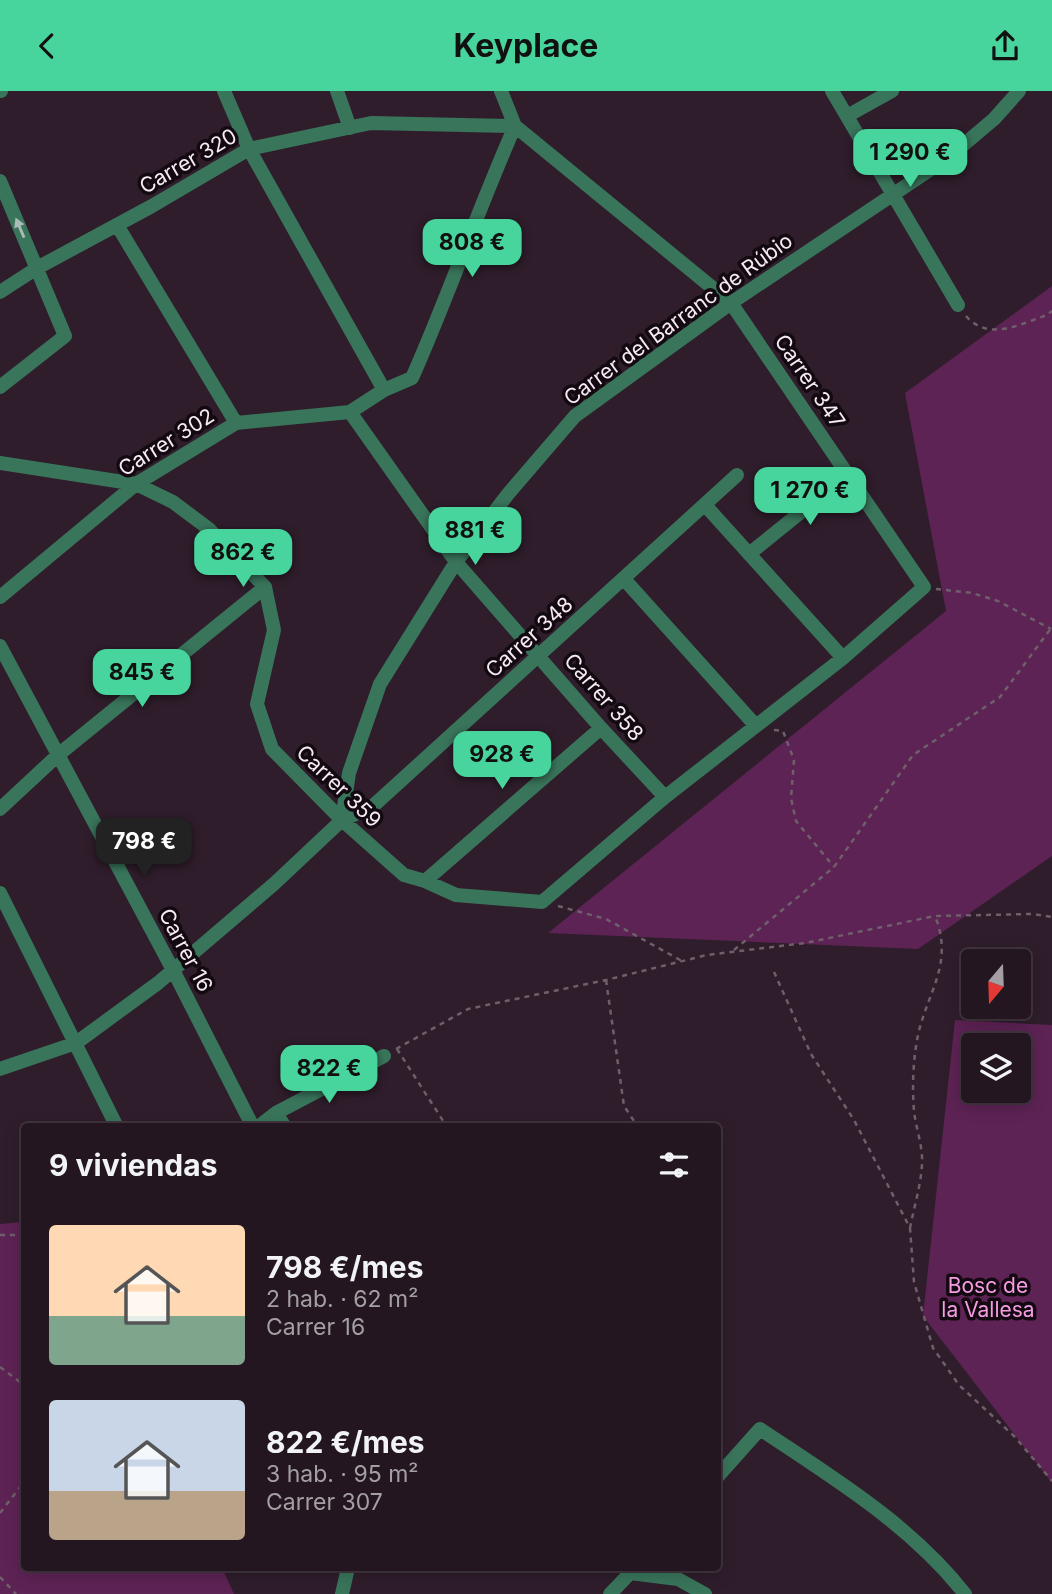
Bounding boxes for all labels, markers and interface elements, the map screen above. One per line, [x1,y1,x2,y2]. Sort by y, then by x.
text: Keyplace [454,26,598,65]
icon: back [28,27,66,65]
icon: share [986,27,1024,65]
street label: Carrer 320 [135,123,241,199]
pin: 1 290 € [845,129,975,189]
text: 1 290 € [869,138,951,166]
one-way arrow [14,217,25,238]
pin: 808 € [423,219,521,279]
text: 808 € [439,228,505,256]
street label: Carrer del Barranc de Rúbio [559,228,797,410]
street label: Carrer 347 [770,329,850,433]
street label: Carrer 302 [114,403,218,481]
pin: 1 270 € [745,467,875,527]
text: 1 270 € [770,476,850,504]
pin: 881 € [426,507,524,567]
text: 881 € [444,516,506,544]
pin: 862 € [194,529,292,589]
text: 862 € [210,538,276,566]
street label: Carrer 348 [480,591,578,683]
street label: Carrer 358 [559,648,649,746]
pin: 845 € [93,649,191,709]
text: 845 € [109,658,175,686]
pin: 928 € [453,731,551,791]
street label: Carrer 359 [292,740,386,832]
text: 928 € [469,740,535,768]
pin: 798 € [95,819,193,878]
text: 798 € [112,827,176,855]
street label: Carrer 16 [154,904,218,996]
north arrow [961,949,1031,1019]
map controls [961,949,1031,1103]
button: layers [961,1033,1031,1103]
pin: 822 € [280,1045,378,1105]
text: 822 € [296,1054,362,1082]
icon: filters [655,1146,693,1184]
text: 9 viviendas [49,1147,218,1183]
text: 798 €/mes [266,1249,424,1285]
icon: home [105,1253,189,1337]
park label: Bosc de la Vallesa [941,1273,1035,1322]
text: 2 hab. · 62 m² [266,1285,418,1313]
text: Carrer 16 [266,1313,365,1341]
text: 822 €/mes [266,1424,425,1460]
icon: home [105,1428,189,1512]
text: 3 hab. · 95 m² [266,1460,419,1488]
text: Carrer 307 [266,1488,383,1516]

